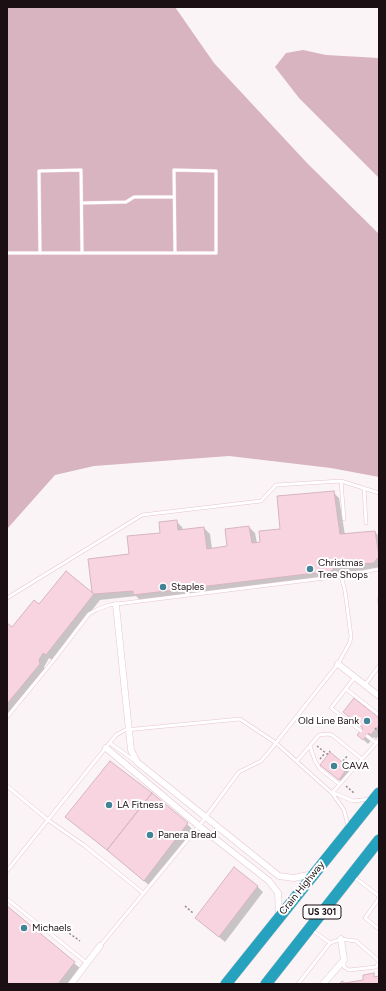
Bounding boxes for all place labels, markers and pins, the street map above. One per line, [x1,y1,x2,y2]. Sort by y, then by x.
place label: Christmas Tree Shops [318,557,368,580]
marker: Christmas Tree Shops [305,564,315,574]
place label: Staples [171,581,204,593]
marker: Staples [158,582,168,592]
place label: Old Line Bank [298,715,359,727]
marker: Old Line Bank [362,716,372,726]
place label: CAVA [342,760,369,772]
marker: CAVA [329,761,339,771]
place label: LA Fitness [117,799,163,811]
marker: LA Fitness [104,800,114,810]
place label: Panera Bread [158,829,217,841]
marker: Panera Bread [145,830,155,840]
place label: Michaels [32,922,71,934]
marker: Michaels [19,923,29,933]

